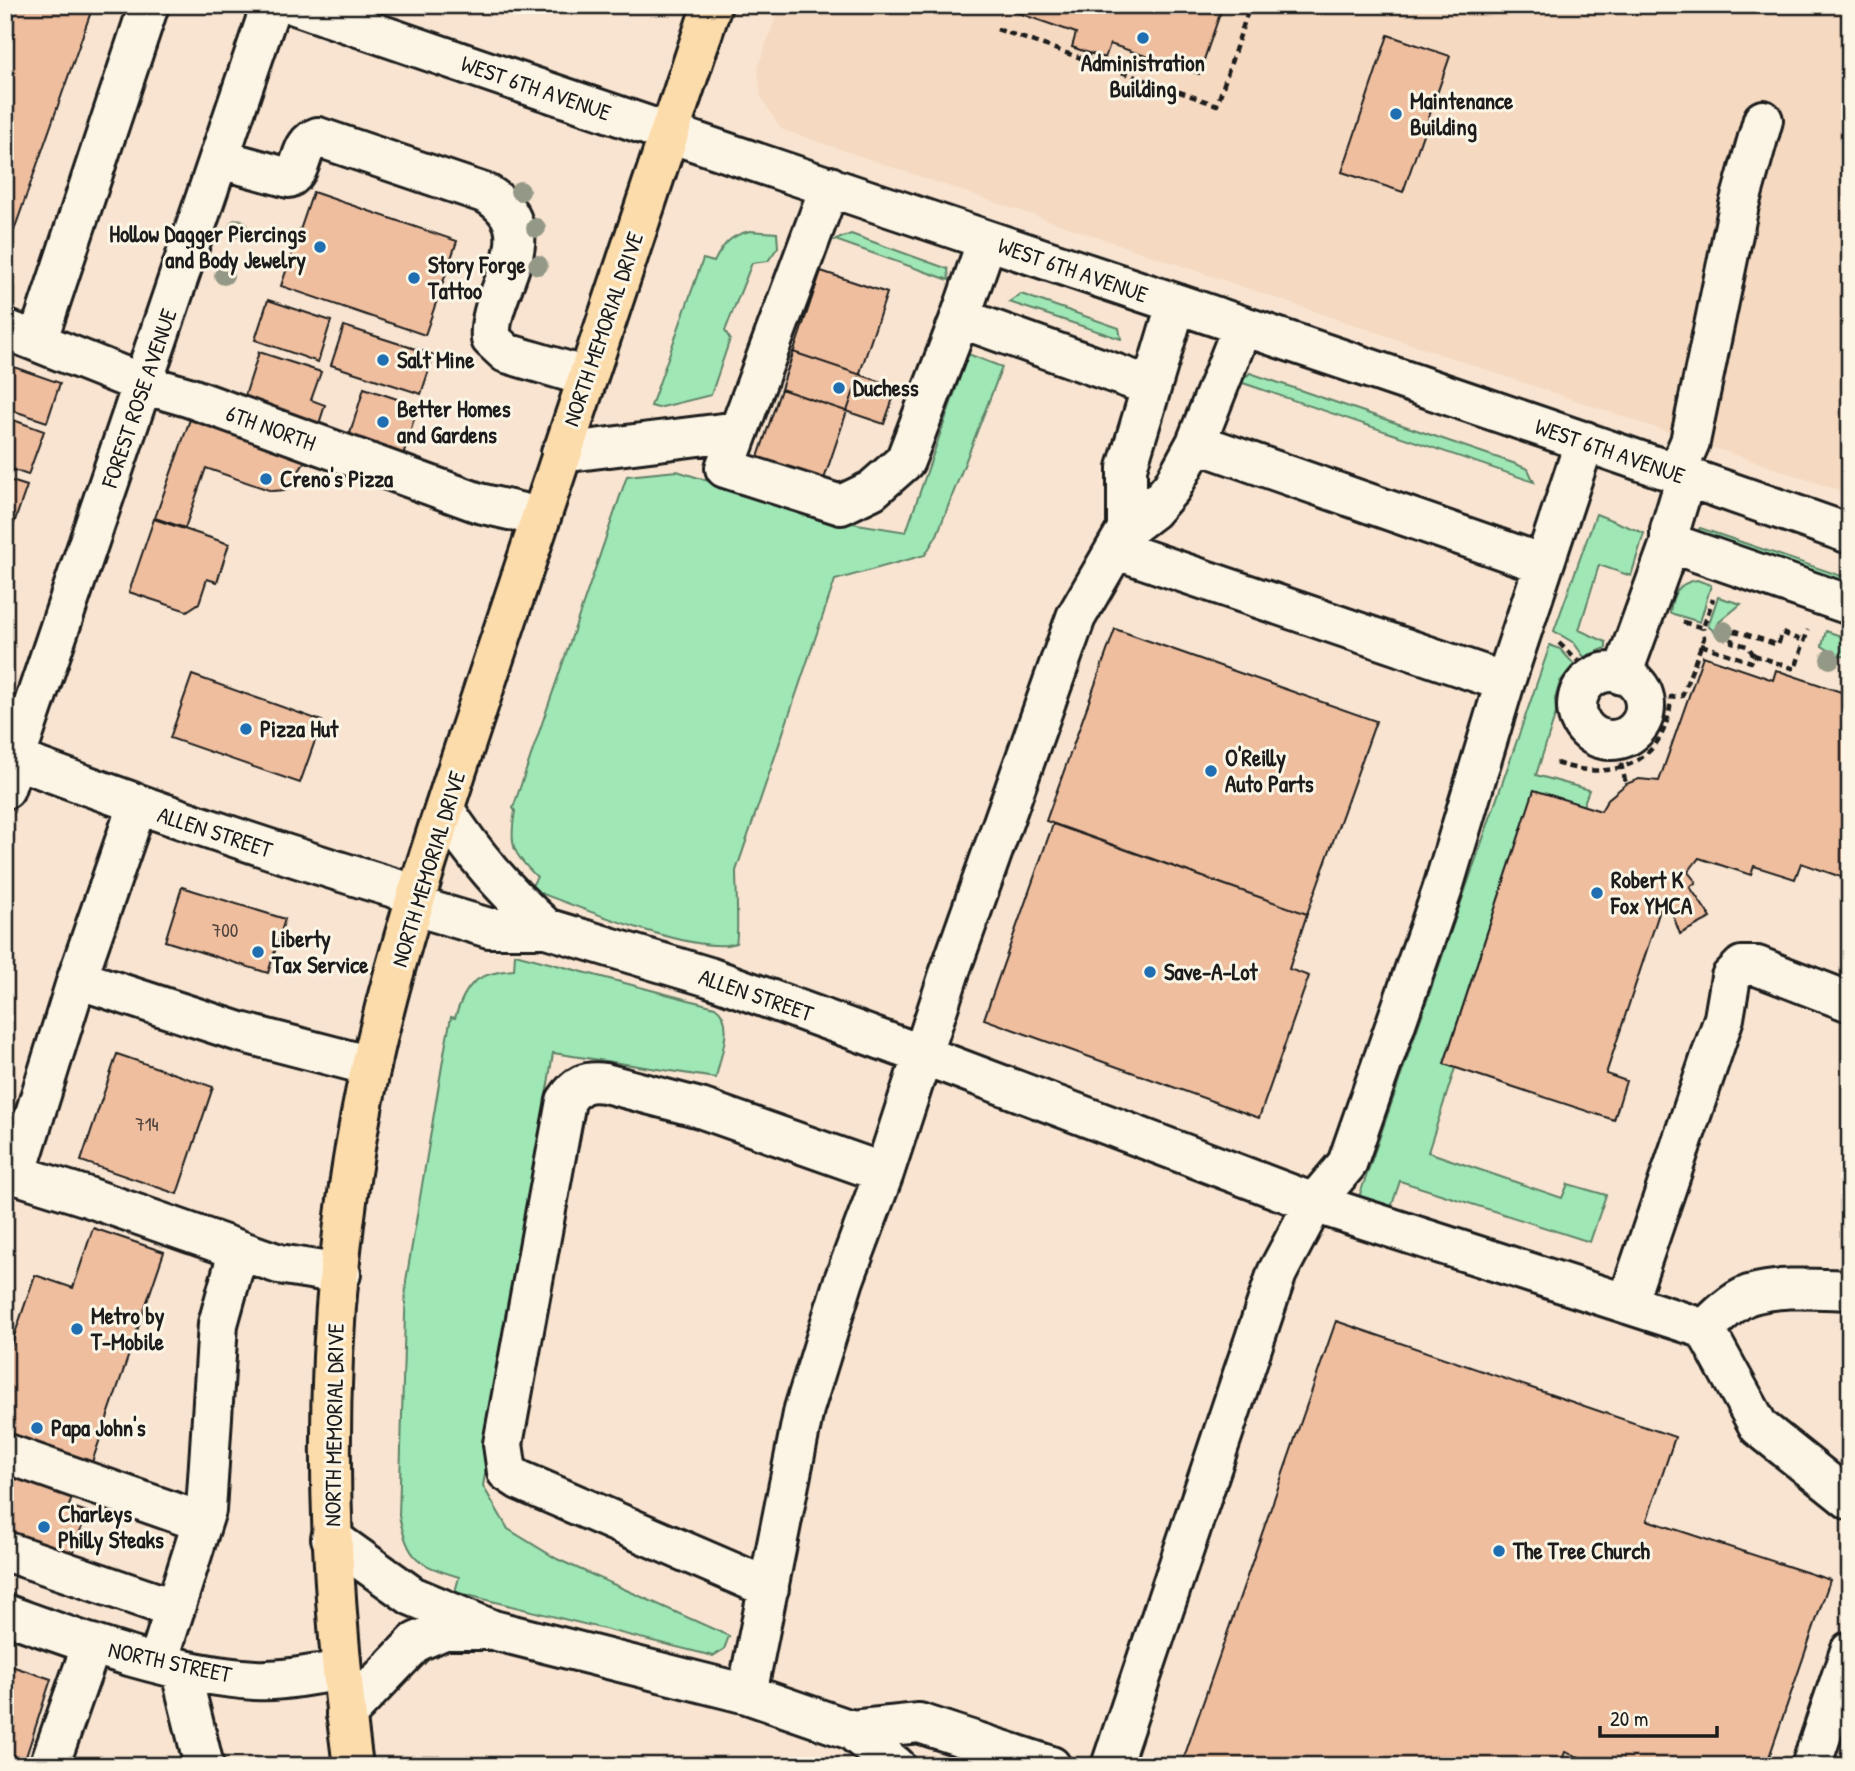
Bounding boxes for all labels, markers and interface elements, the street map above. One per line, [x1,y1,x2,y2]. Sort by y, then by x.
marker: Administration Building [1135,30,1151,46]
street label: WEST 6TH AVENUE [457,47,615,128]
place label: Administration Building [1081,47,1205,105]
place label: Maintenance Building [1410,85,1514,143]
marker: Maintenance Building [1388,106,1404,122]
place label: Hollow Dagger Piercings and Body Jewelry [109,218,306,276]
street label: NORTH MEMORIAL DRIVE [555,228,650,430]
street label: WEST 6TH AVENUE [994,229,1152,310]
marker: Hollow Dagger Piercings and Body Jewelry [312,239,328,255]
place label: Story Forge Tattoo [427,249,527,306]
marker: Story Forge Tattoo [406,270,422,286]
street label: FOREST ROSE AVENUE [93,304,184,492]
place label: Salt Mine [397,344,475,375]
marker: Salt Mine [375,352,391,368]
place label: Duchess [853,372,919,403]
marker: Duchess [831,380,847,396]
place label: Better Homes and Gardens [397,393,511,450]
street label: 6TH NORTH [222,397,320,458]
street label: WEST 6TH AVENUE [1531,410,1689,491]
marker: Better Homes and Gardens [375,414,391,430]
place label: Creno's Pizza [280,463,393,494]
marker: Creno's Pizza [258,471,274,487]
place label: Pizza Hut [260,713,339,744]
marker: Pizza Hut [238,721,254,737]
place label: O'Reilly Auto Parts [1225,742,1314,799]
marker: O'Reilly Auto Parts [1203,763,1219,779]
street label: NORTH MEMORIAL DRIVE [383,767,472,971]
street label: ALLEN STREET [154,798,277,865]
place label: Robert K Fox YMCA [1610,864,1693,921]
marker: Robert K Fox YMCA [1589,885,1605,901]
house number: 700 [212,917,238,943]
place label: Liberty Tax Service [271,923,369,980]
marker: Liberty Tax Service [250,944,266,960]
place label: Save-A-Lot [1164,956,1259,987]
street label: ALLEN STREET [695,961,818,1029]
marker: Save-A-Lot [1142,964,1158,980]
house number: 714 [135,1111,159,1137]
place label: Metro by T-Mobile [90,1300,165,1357]
marker: Metro by T-Mobile [69,1321,85,1337]
street label: NORTH MEMORIAL DRIVE [316,1323,351,1527]
place label: Papa John's [51,1412,146,1444]
marker: Papa John's [29,1420,45,1436]
place label: Charleys Philly Steaks [58,1498,164,1556]
marker: Charleys Philly Steaks [36,1519,52,1535]
place label: The Tree Church [1512,1535,1650,1566]
marker: The Tree Church [1491,1543,1507,1559]
street label: NORTH STREET [106,1633,235,1690]
scale bar [1600,1694,1717,1738]
text: 20 m [1610,1704,1648,1733]

